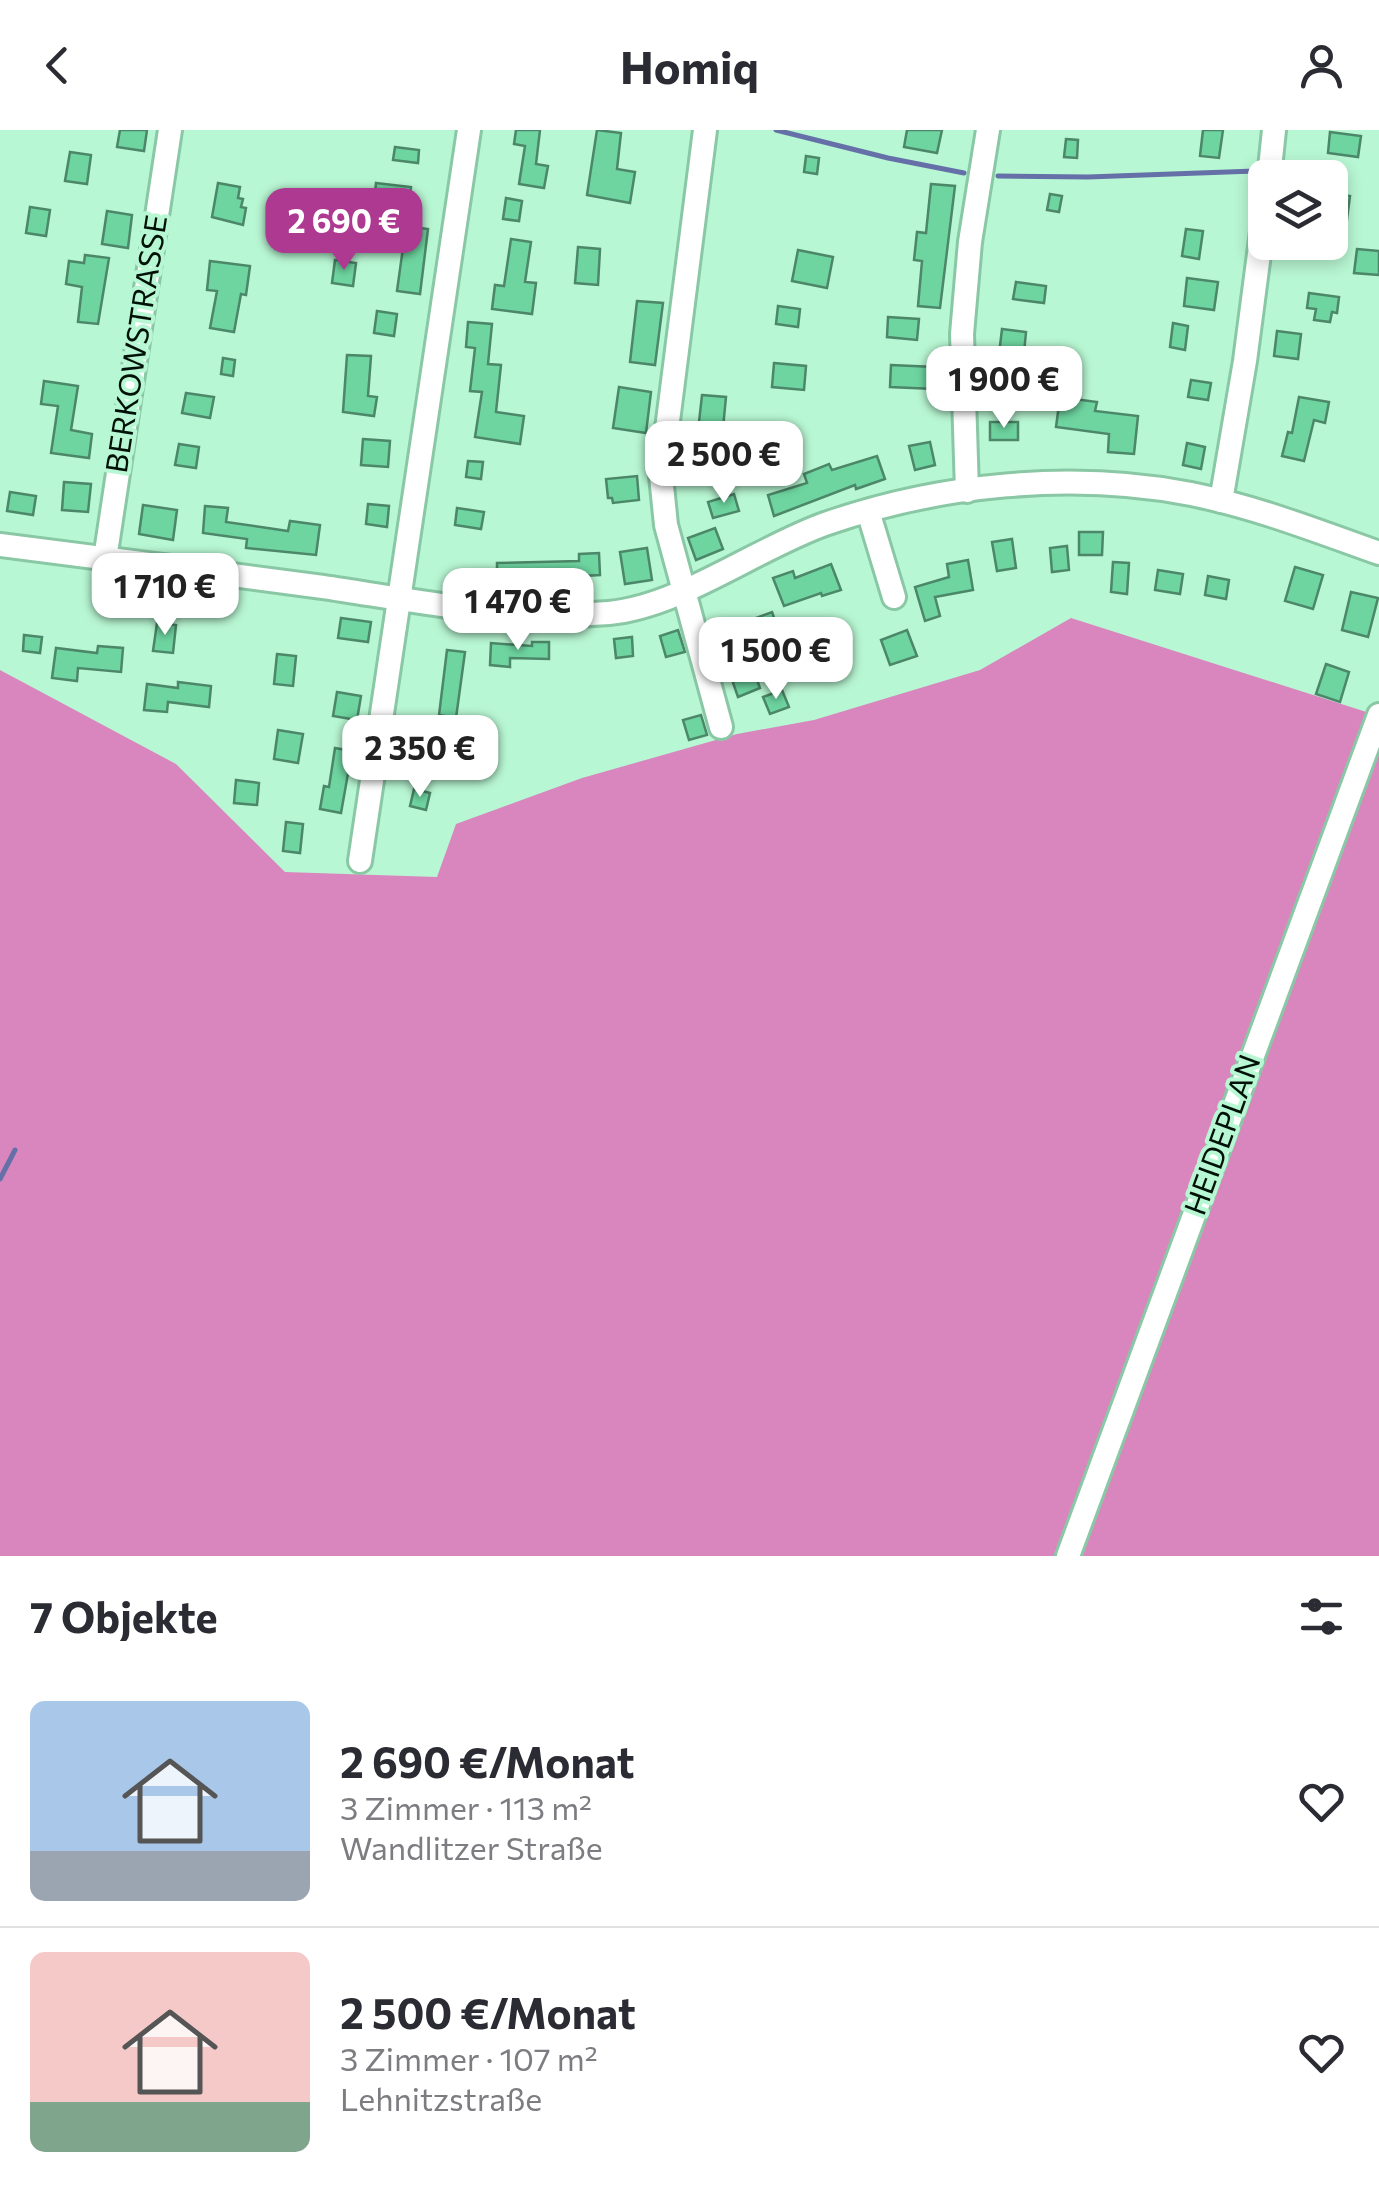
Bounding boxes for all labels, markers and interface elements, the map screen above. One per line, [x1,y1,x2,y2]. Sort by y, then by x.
icon: back [30,38,85,93]
text: Homiq [620,38,759,93]
icon: person [1294,38,1349,93]
map controls [1248,160,1348,260]
button: layers [1248,160,1348,260]
pin: 2 690 € [252,188,436,273]
text: 2 690 € [287,200,401,240]
street label: BERKOWSTRASSE [96,212,173,475]
pin: 1 900 € [912,346,1096,431]
text: 1 900 € [948,358,1060,398]
pin: 2 500 € [632,421,816,506]
text: 2 500 € [667,433,781,473]
pin: 1 710 € [73,553,257,638]
text: 1 710 € [114,565,216,605]
pin: 1 470 € [426,568,610,653]
text: 1 470 € [465,580,571,620]
pin: 1 500 € [684,617,868,702]
text: 1 500 € [721,629,831,669]
pin: 2 350 € [328,715,512,800]
text: 2 350 € [364,727,476,767]
street label: HEIDEPLAN [1175,1049,1267,1219]
icon: filters [1294,1589,1349,1644]
text: 7 Objekte [30,1590,218,1642]
text: 2 690 €/Monat [340,1735,635,1787]
icon: home [110,1741,230,1861]
icon: heart [1294,1774,1349,1829]
text: 3 Zimmer · 113 m² [340,1787,592,1827]
text: Wandlitzer Straße [340,1827,603,1867]
text: 2 500 €/Monat [340,1986,636,2038]
icon: home [110,1992,230,2112]
icon: heart [1294,2025,1349,2080]
text: 3 Zimmer · 107 m² [340,2038,598,2078]
text: Lehnitzstraße [340,2078,542,2118]

